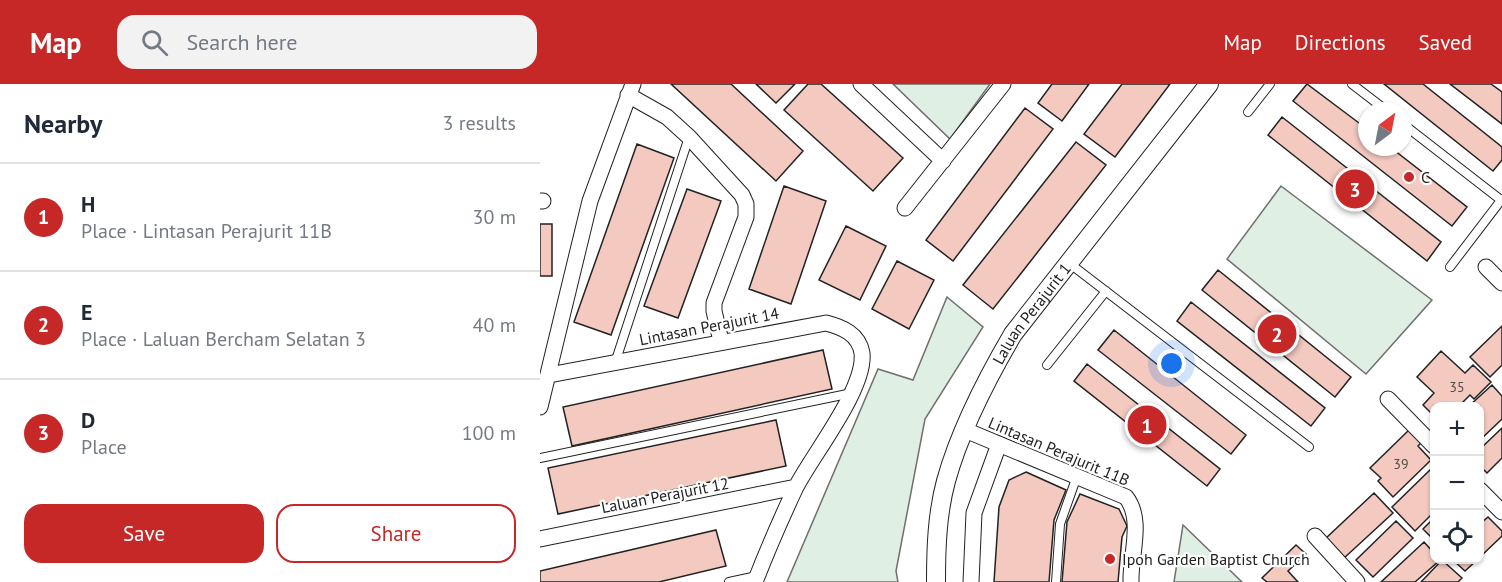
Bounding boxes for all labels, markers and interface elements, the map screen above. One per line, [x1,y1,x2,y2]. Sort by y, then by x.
search box [117,15,537,69]
text: Map [30,24,81,61]
icon: search [138,26,171,59]
text: Search here [186,28,297,56]
text: Map [1223,29,1262,56]
text: Directions [1295,29,1386,56]
text: Saved [1419,29,1472,56]
north arrow [1358,102,1412,156]
text: Nearby [24,107,102,140]
text: 3 results [443,110,516,136]
pin: 3 [1336,166,1374,212]
place label: C [1421,167,1430,187]
marker: C [1402,170,1416,184]
text: H [81,190,95,218]
text: 1 [38,204,49,230]
text: 30 m [473,204,516,230]
text: Place · Lintasan Perajurit 11B [81,218,332,244]
street label: Laluan Perajurit 1 [988,259,1075,368]
text: E [81,298,92,326]
street label: Lintasan Perajurit 14 [637,303,781,349]
text: 2 [38,312,49,338]
text: 40 m [473,312,516,338]
pin: 2 [1258,312,1296,356]
text: Place · Laluan Bercham Selatan 3 [81,326,366,352]
your location [1157,349,1186,378]
house number: 35 [1449,378,1465,396]
pin: 1 [1128,402,1166,448]
map controls [1430,402,1484,564]
button: + [1430,402,1484,456]
text: D [81,406,95,434]
street label: Lintasan Perajurit 11B [985,412,1133,490]
text: 3 [38,420,49,446]
text: 100 m [462,420,516,446]
text: Place [81,434,127,460]
house number: 39 [1393,455,1409,473]
button: − [1430,456,1484,510]
street label: Laluan Perajurit 12 [599,473,731,517]
button: Save [24,504,264,563]
button: Share [276,504,516,563]
button: locate [1430,510,1484,564]
place label: Ipoh Garden Baptist Church [1122,549,1310,569]
marker: Ipoh Garden Baptist Church [1103,552,1117,566]

